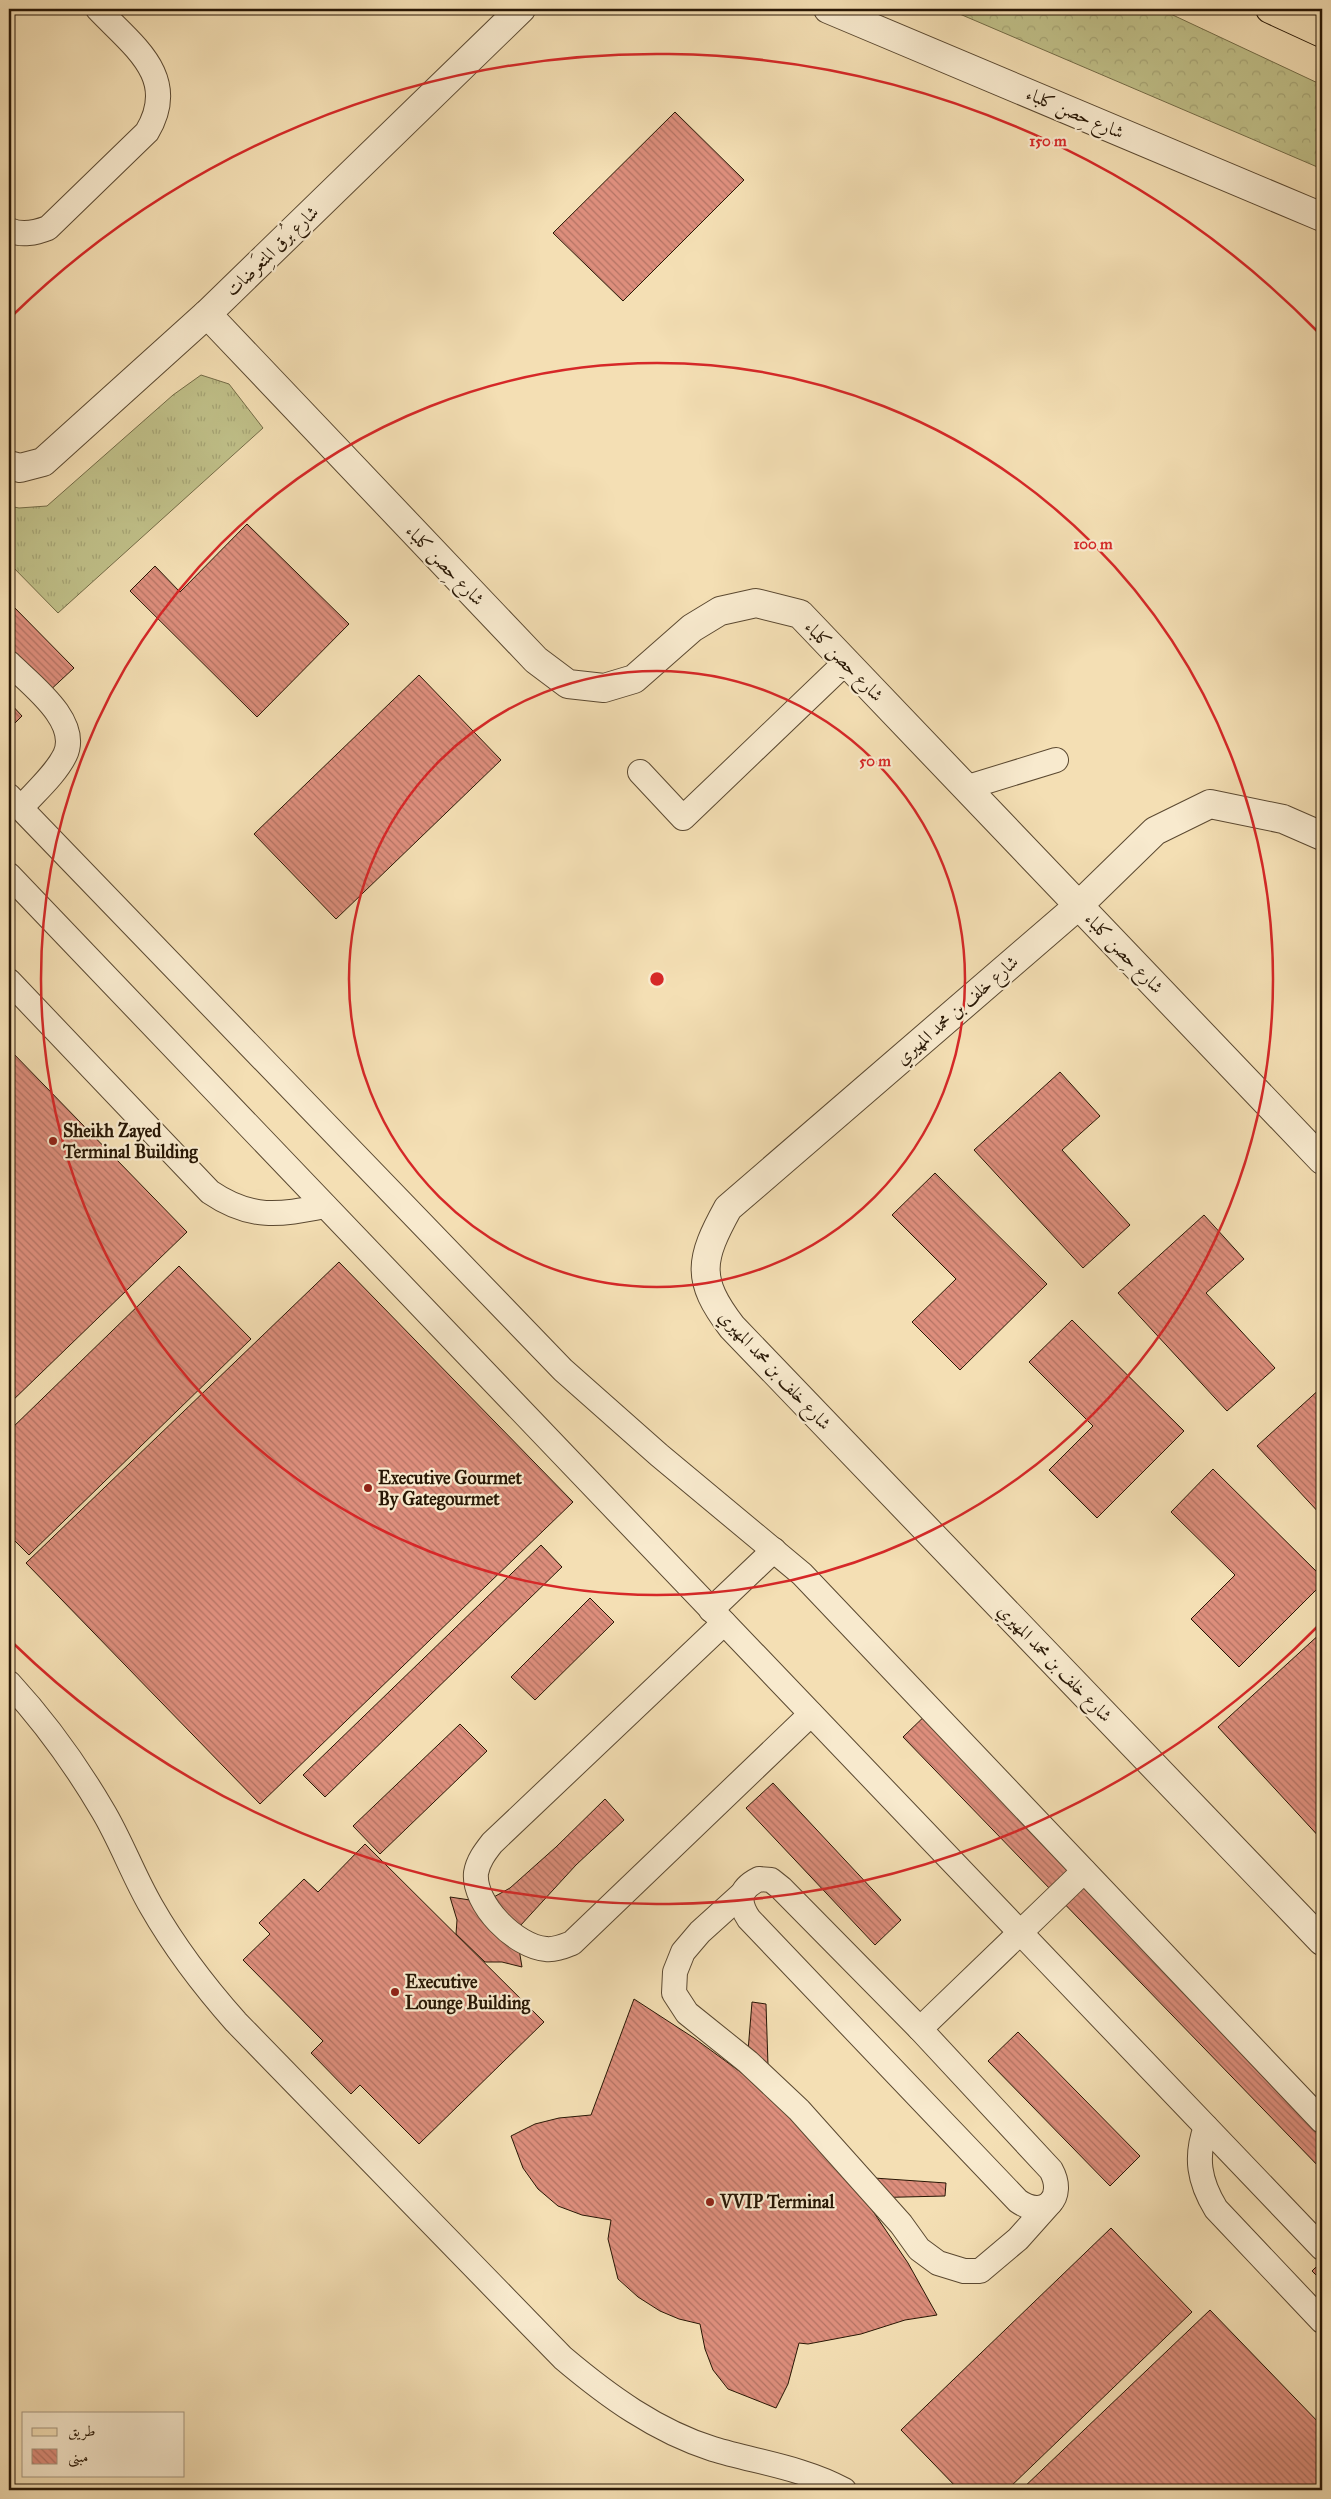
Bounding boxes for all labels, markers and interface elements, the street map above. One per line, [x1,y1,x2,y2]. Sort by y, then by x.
street label: شارع حِصن كلباء [1021,83,1127,147]
text: 150 m [1029,132,1067,150]
street label: شارع بُرق المِتعَرضات [218,198,326,304]
street label: شارع حِصن كلباء [398,520,489,613]
text: 100 m [1073,535,1113,553]
street label: شارع حِصن كلباء [797,616,888,709]
text: 50 m [859,752,891,770]
street label: شارع حِصن كلباء [1077,908,1168,1001]
street label: شارع خلف بن محمد المهيري [891,951,1025,1072]
centre of rings [648,970,666,988]
place label: Sheikh Zayed Terminal Building [62,1120,198,1164]
marker: Sheikh Zayed Terminal Building [47,1135,59,1147]
street label: شارع خلف بن محمد المهيري [711,1306,836,1437]
place label: Executive Gourmet By Gategourmet [378,1467,523,1511]
marker: Executive Gourmet By Gategourmet [362,1482,374,1494]
street label: شارع خلف بن محمد المهيري [990,1599,1117,1729]
place label: Executive Lounge Building [405,1971,531,2015]
marker: Executive Lounge Building [389,1986,401,1998]
place label: VVIP Terminal [719,2191,835,2213]
marker: VVIP Terminal [704,2196,716,2208]
legend [22,2412,185,2476]
text: طريق [68,2422,95,2441]
text: مبنى [68,2448,88,2468]

